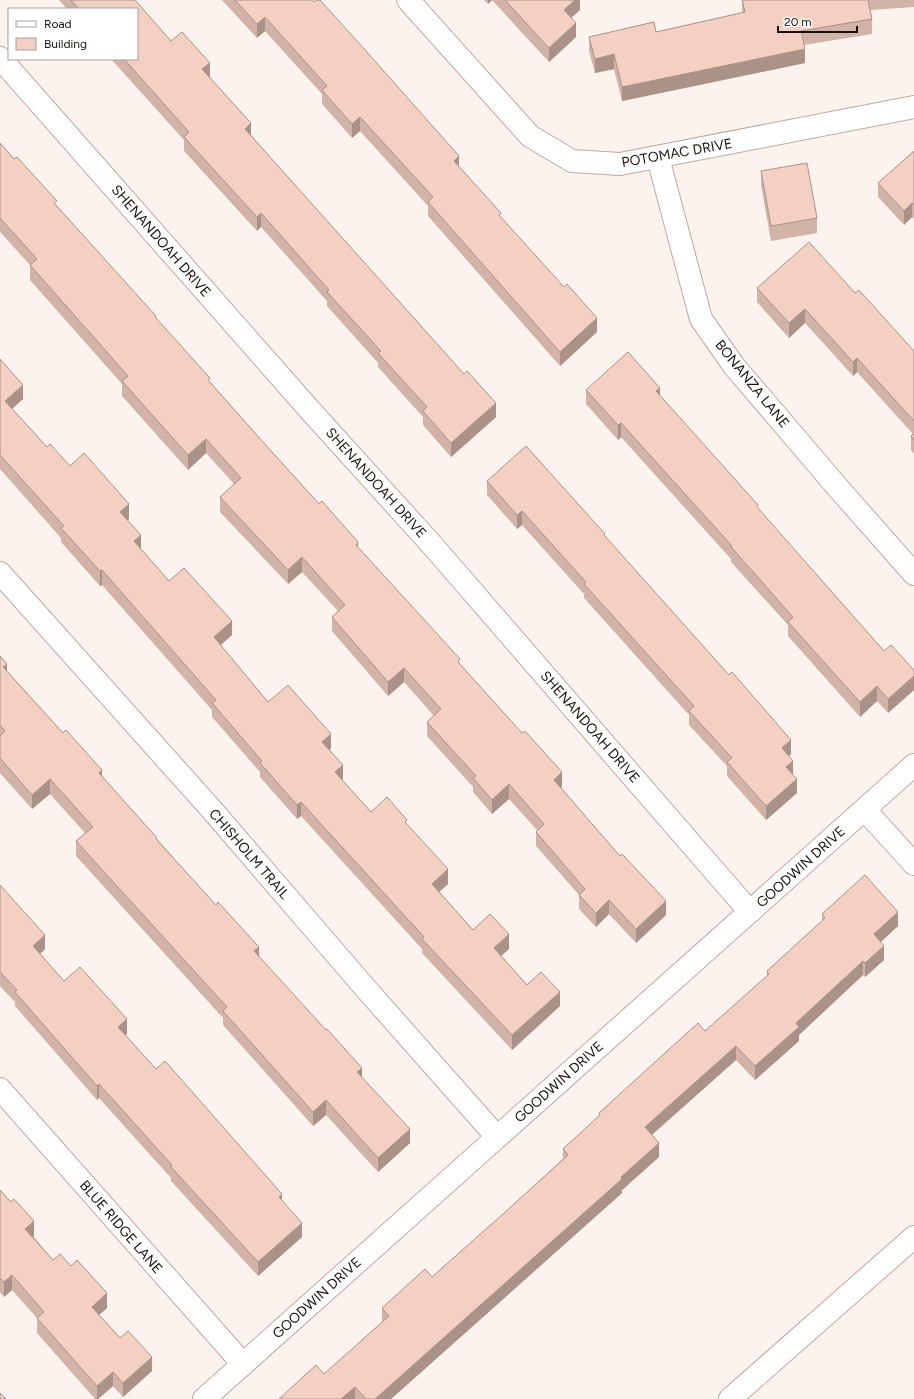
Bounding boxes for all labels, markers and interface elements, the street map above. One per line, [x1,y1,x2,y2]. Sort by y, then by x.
legend [8,8,138,60]
scale bar [778,8,857,34]
text: 20 m [784,15,812,29]
text: Road [44,17,72,31]
text: Building [44,37,87,51]
street label: POTOMAC DRIVE [620,135,734,171]
street label: SHENANDOAH DRIVE [108,182,214,300]
street label: BONANZA LANE [711,337,793,431]
street label: SHENANDOAH DRIVE [322,424,430,542]
street label: SHENANDOAH DRIVE [537,668,643,786]
street label: CHISHOLM TRAIL [205,805,293,903]
street label: GOODWIN DRIVE [753,823,849,911]
street label: GOODWIN DRIVE [511,1038,607,1126]
street label: BLUE RIDGE LANE [76,1177,166,1277]
street label: GOODWIN DRIVE [269,1254,365,1342]

